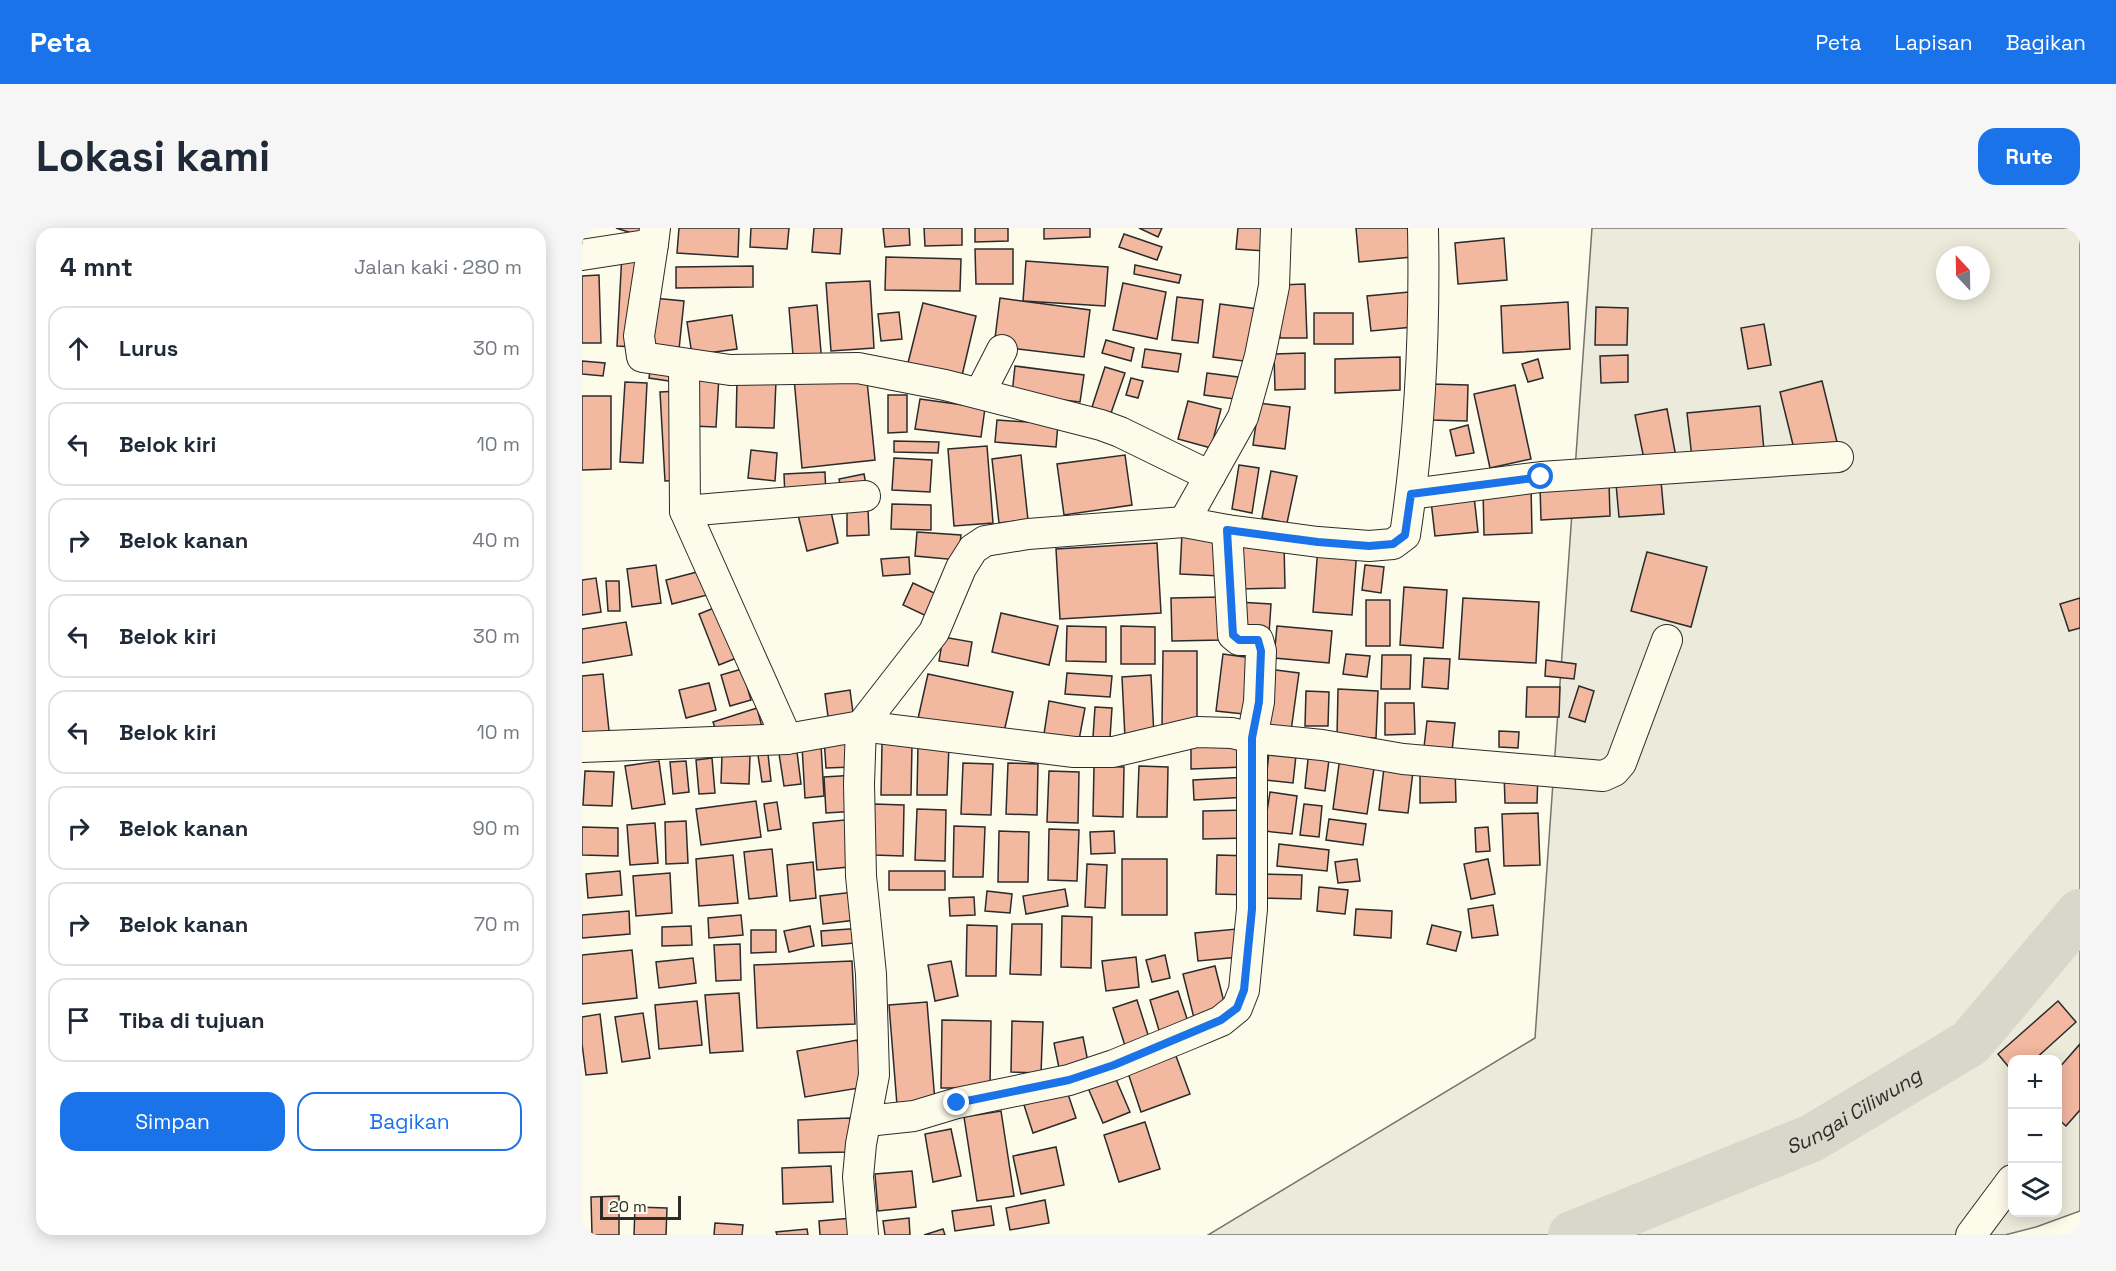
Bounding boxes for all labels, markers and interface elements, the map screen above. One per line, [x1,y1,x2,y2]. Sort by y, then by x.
text: Peta [30,24,91,60]
text: Peta [1816,29,1862,56]
text: Lapisan [1895,29,1973,56]
text: Bagikan [2006,29,2086,56]
button: Rute [1978,128,2080,185]
text: Lokasi kami [36,130,270,183]
north arrow [1936,246,1990,300]
text: 4 mnt [60,250,133,284]
text: Jalan kaki · 280 m [354,254,522,280]
icon: ahead [62,332,95,365]
text: Lurus [119,334,178,362]
text: 30 m [473,335,520,361]
icon: left [62,428,95,461]
text: Belok kiri [119,430,216,458]
text: 10 m [476,431,520,457]
route start [1527,463,1553,489]
icon: right [62,524,95,557]
text: Belok kanan [119,526,248,554]
text: 40 m [472,527,520,553]
icon: left [62,620,95,653]
text: Belok kiri [119,622,216,650]
text: 30 m [473,623,520,649]
icon: left [62,716,95,749]
text: Belok kiri [119,718,216,746]
text: 10 m [476,719,520,745]
icon: right [62,812,95,845]
text: Belok kanan [119,814,248,842]
text: 90 m [473,815,520,841]
icon: right [62,908,95,941]
text: Belok kanan [119,910,248,938]
text: 70 m [474,911,520,937]
icon: arrive [62,1004,95,1037]
text: Tiba di tujuan [119,1006,265,1034]
map controls [2008,1055,2062,1217]
button: + [2008,1055,2062,1109]
water label: Sungai Ciliwung [1782,1062,1927,1160]
route end [943,1089,969,1115]
button: Simpan [60,1092,285,1151]
button: Bagikan [297,1092,522,1151]
button: − [2008,1109,2062,1163]
button: layers [2008,1163,2062,1217]
scale bar [600,1193,681,1220]
text: 20 m [609,1196,647,1217]

